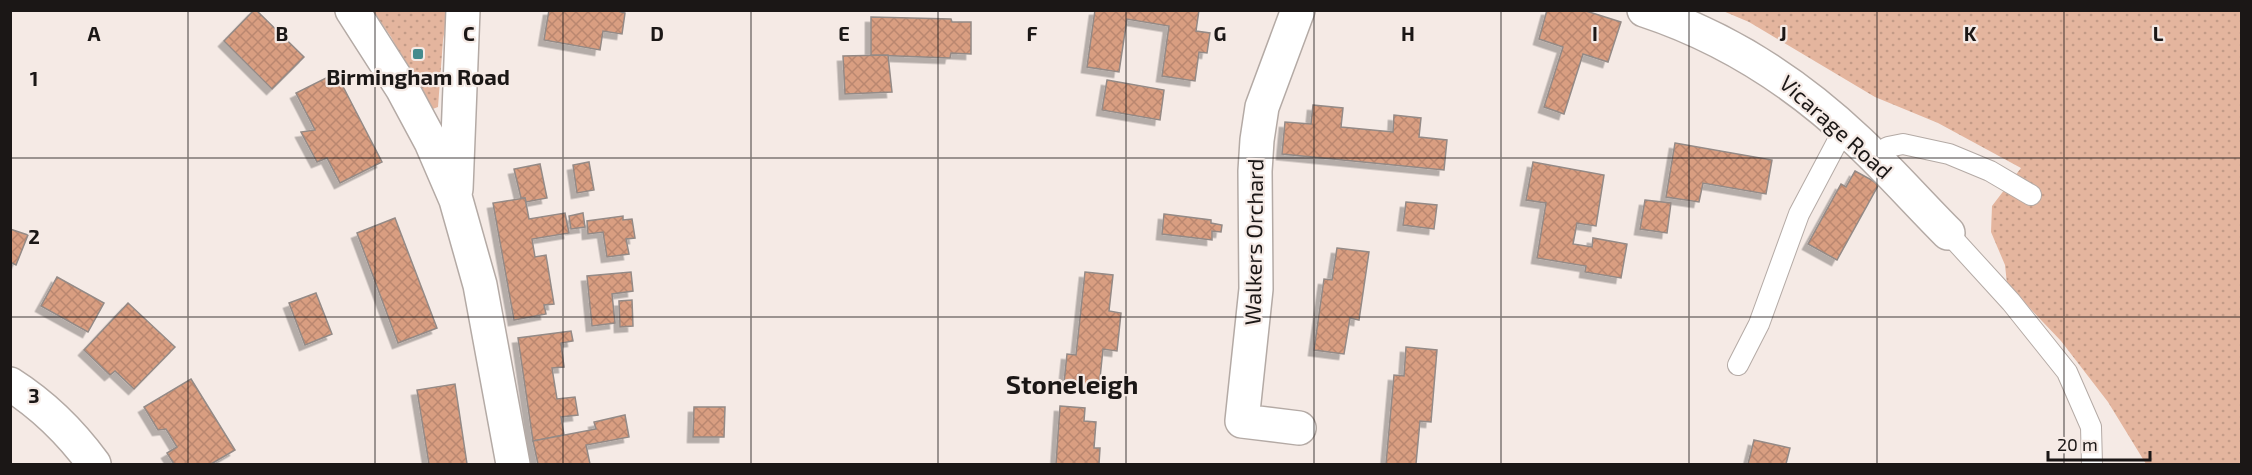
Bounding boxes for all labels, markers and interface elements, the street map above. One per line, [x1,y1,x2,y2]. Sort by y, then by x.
text: A [87,21,101,45]
text: B [276,21,288,45]
text: C [463,21,475,45]
text: D [650,21,664,45]
text: E [838,21,850,45]
text: F [1026,21,1038,45]
text: G [1214,21,1226,45]
text: H [1401,21,1415,45]
text: I [1592,21,1598,45]
text: J [1779,21,1787,45]
text: K [1964,21,1977,45]
text: L [2153,21,2164,45]
marker: Birmingham Road [411,47,425,61]
place label: Birmingham Road [326,63,510,89]
text: 1 [30,66,38,90]
street label: Vicarage Road [1775,69,1898,183]
street label: Walkers Orchard [1239,158,1267,326]
text: 2 [28,224,40,248]
district label: Stoneleigh [1006,368,1138,399]
text: 3 [28,383,40,407]
scale bar [2048,424,2150,462]
text: 20 m [2057,433,2098,455]

